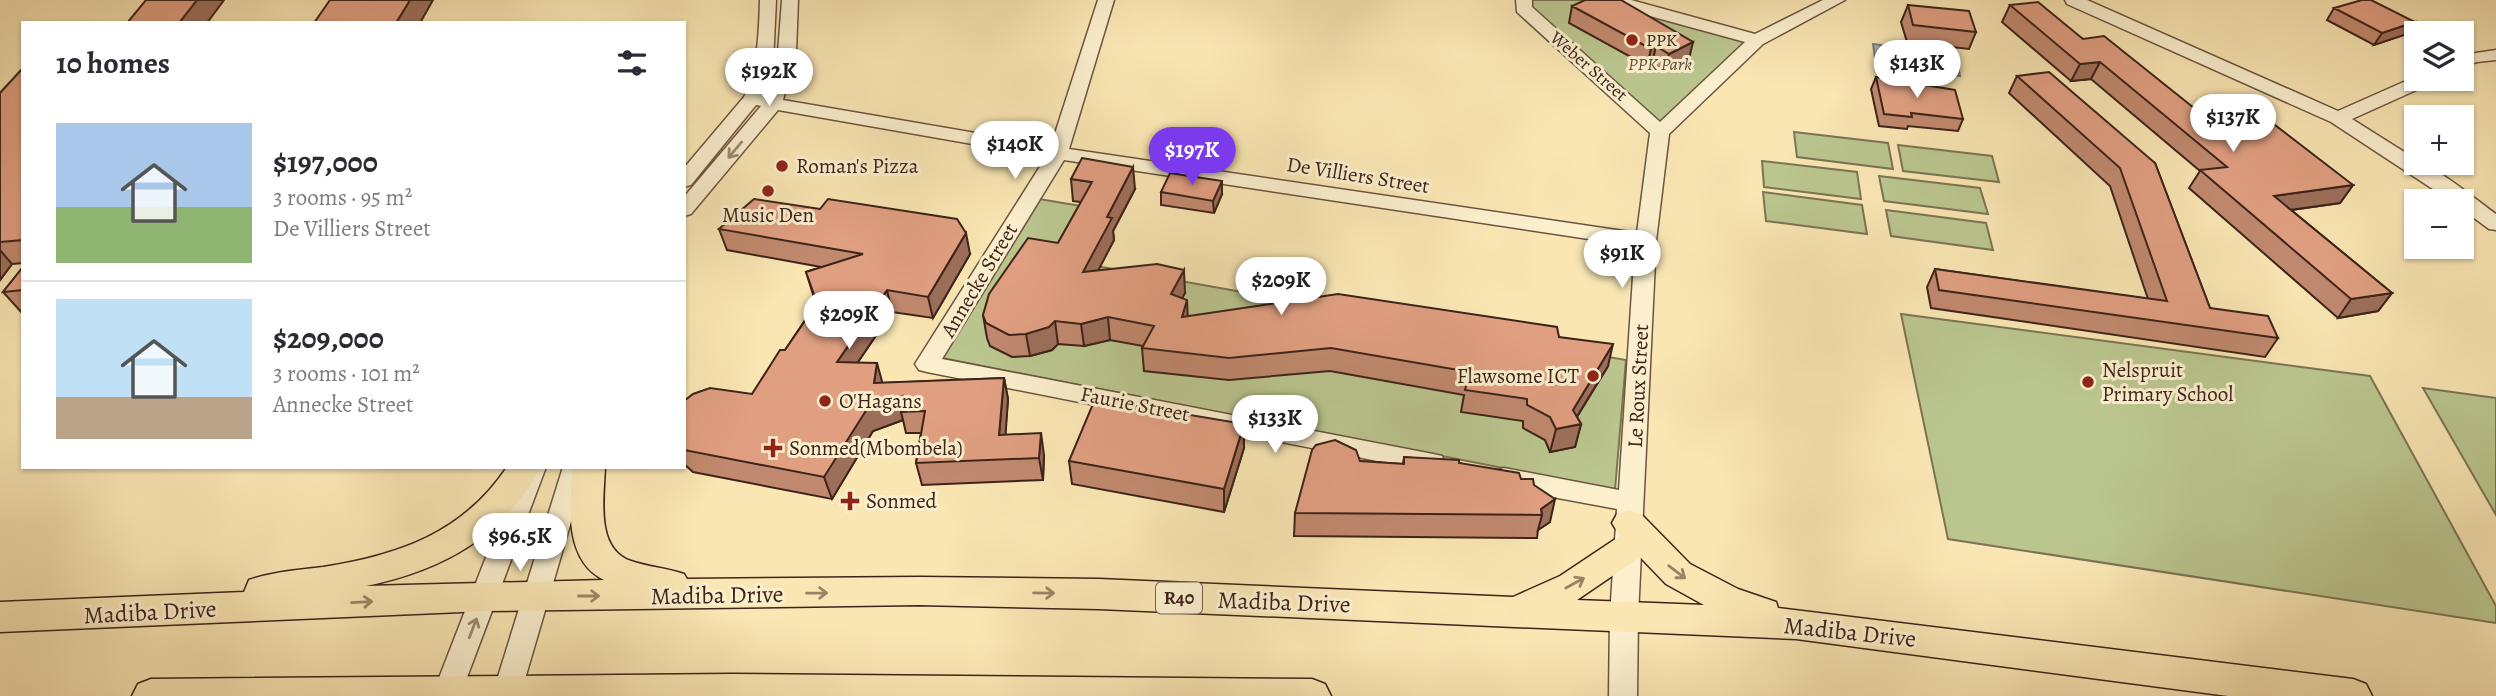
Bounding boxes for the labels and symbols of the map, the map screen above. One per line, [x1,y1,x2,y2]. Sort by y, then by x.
street label: Weber Street [1544,25,1633,106]
place label: PPK [1646,28,1678,52]
marker: PPK [1624,32,1640,48]
pin: $143K [1868,41,1966,100]
pin: $192K [720,48,818,108]
park label: PPK Park [1628,52,1692,76]
pin: $137K [2184,94,2282,154]
pin: $140K [966,122,1064,181]
pin: $197K [1143,128,1241,187]
one-way arrow [727,141,742,159]
street label: De Villiers Street [1285,150,1431,200]
place label: Roman's Pizza [796,152,919,180]
marker: Roman's Pizza [774,158,790,174]
marker: Music Den [760,183,776,199]
place label: Music Den [722,201,814,229]
street label: Annecke Street [933,218,1024,343]
pin: $91K [1581,230,1663,290]
pin: $209K [1232,258,1330,317]
pin: $209K [800,292,898,351]
street label: Le Roux Street [1621,323,1655,449]
place label: Nelspruit Primary School [2102,356,2233,408]
place label: Flawsome ICT [1457,362,1580,390]
marker: Flawsome ICT [1585,368,1601,384]
marker: Nelspruit Primary School [2080,374,2096,390]
street label: Faurie Street [1078,380,1192,428]
place label: O'Hagans [839,387,922,415]
marker: O'Hagans [817,393,833,409]
pin: $133K [1226,396,1324,455]
place label: Sonmed(Mbombela) [789,434,963,462]
marker: Sonmed(Mbombela) [763,438,783,458]
place label: Sonmed [866,487,938,515]
marker: Sonmed [840,491,860,511]
pin: $96.5K [463,514,577,573]
one-way arrow [1667,564,1686,579]
one-way arrow [1564,576,1585,590]
street label: Madiba Drive [650,578,784,612]
road number: R40 [1156,582,1202,614]
street label: Madiba Drive [1217,584,1351,620]
one-way arrow [1032,586,1055,600]
one-way arrow [805,587,828,600]
one-way arrow [578,589,601,603]
street label: Madiba Drive [83,593,217,631]
one-way arrow [350,596,373,609]
street label: Madiba Drive [1782,609,1918,655]
one-way arrow [467,617,480,639]

